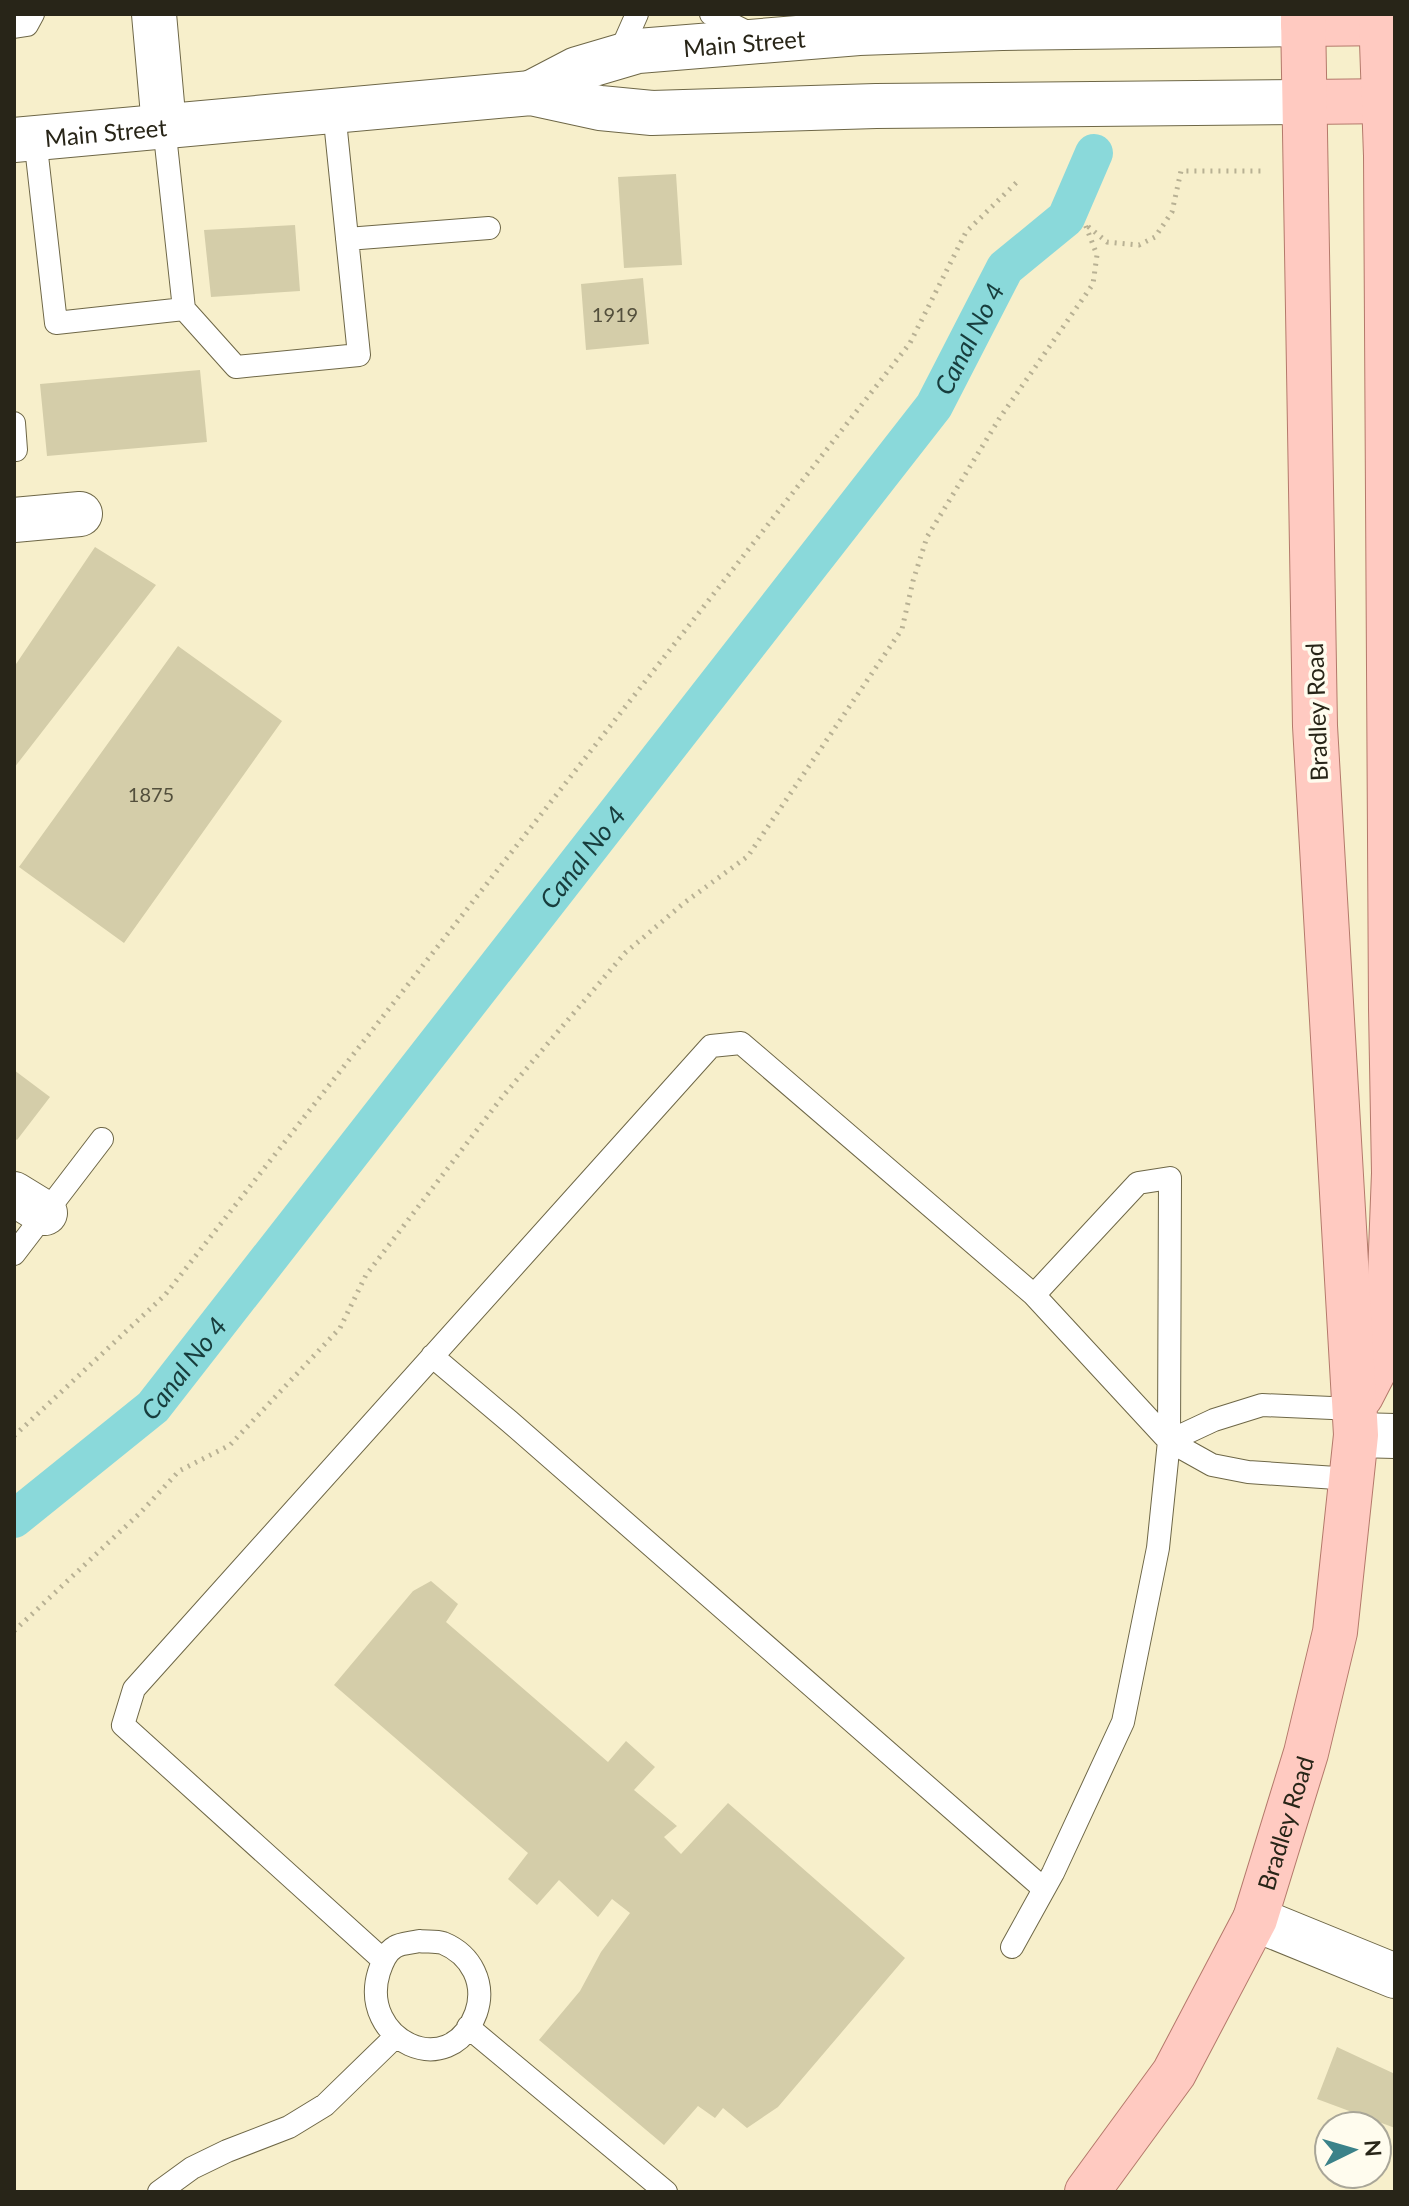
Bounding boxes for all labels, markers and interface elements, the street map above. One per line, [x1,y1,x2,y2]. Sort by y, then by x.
street label: Main Street [682,23,807,62]
street label: Main Street [43,112,168,152]
water label: Canal No 4 [927,277,1011,400]
house number: 1919 [592,302,638,326]
street label: Bradley Road [1299,642,1333,782]
house number: 1875 [128,782,174,806]
water label: Canal No 4 [532,799,632,915]
water label: Canal No 4 [134,1310,233,1426]
street label: Bradley Road [1250,1752,1319,1893]
north arrow [1313,2110,1393,2190]
text: N [1359,2139,1388,2158]

